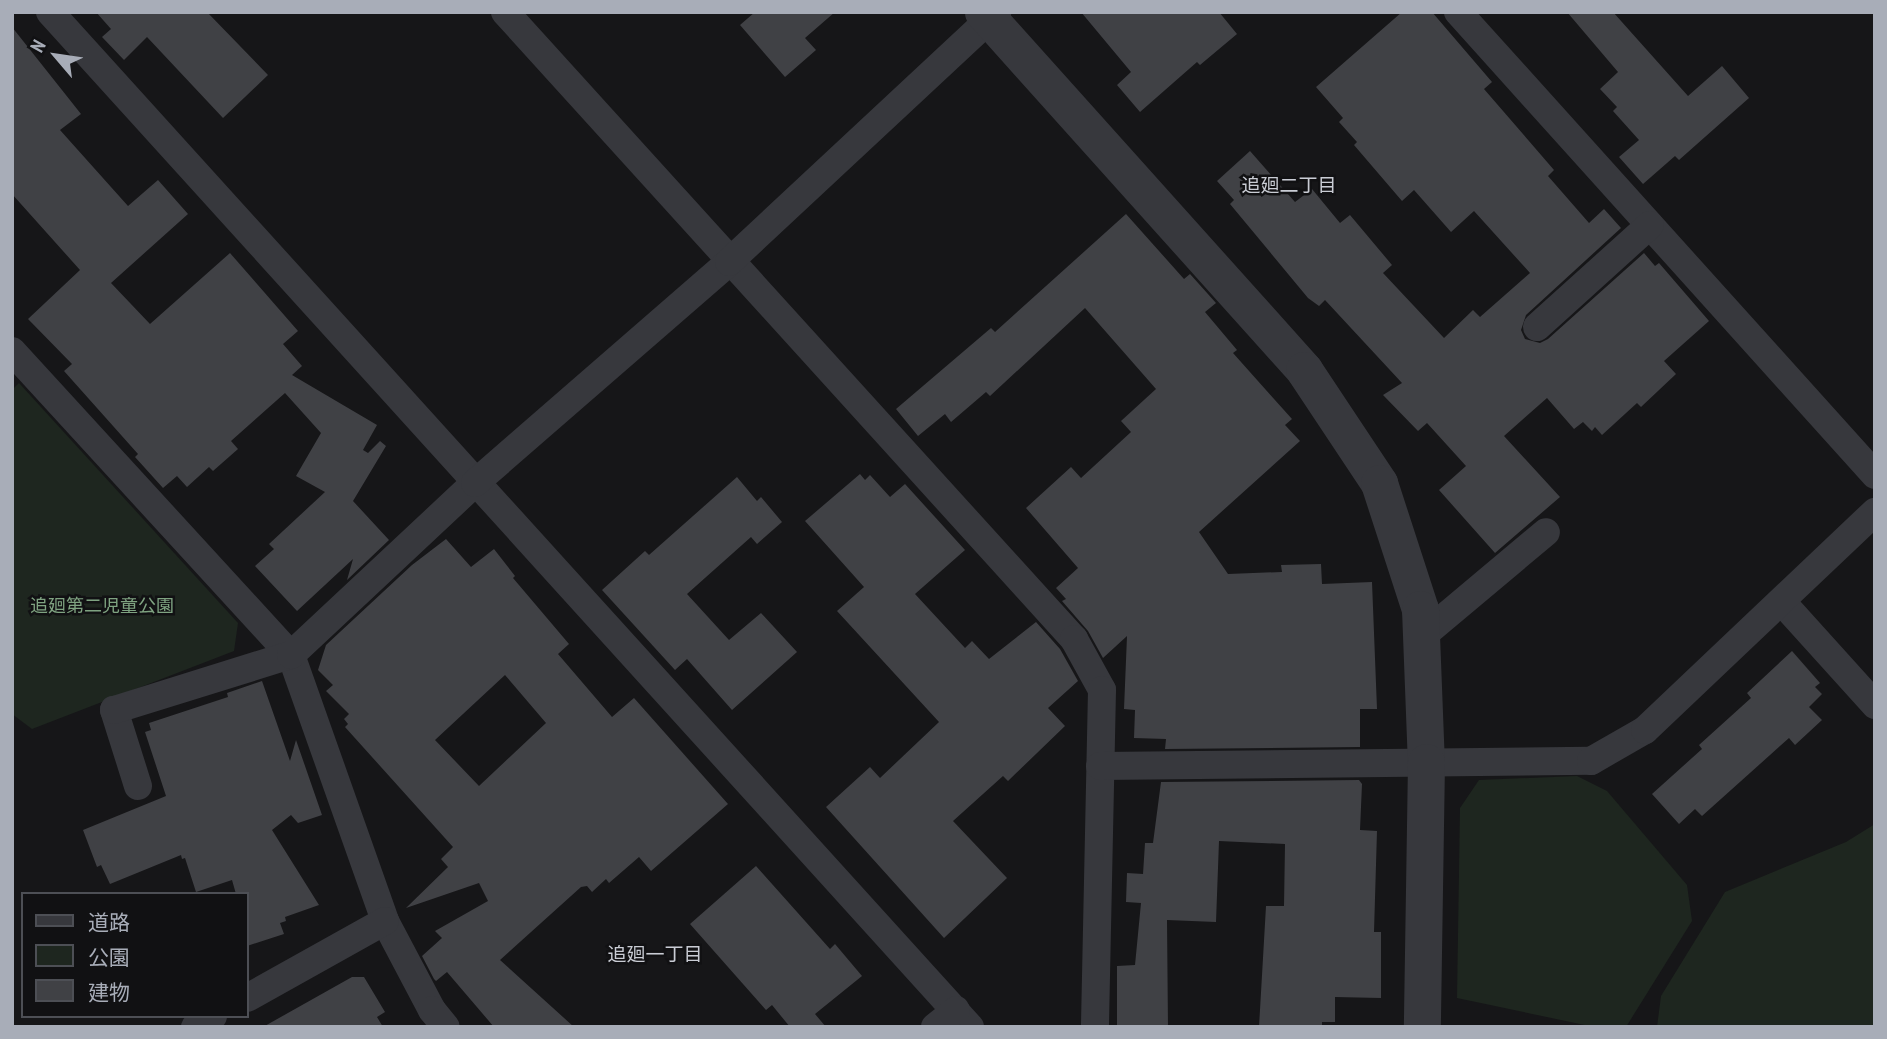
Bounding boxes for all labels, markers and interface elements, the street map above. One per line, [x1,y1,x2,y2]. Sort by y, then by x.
north arrow [21,21,91,91]
text: N [25,36,51,56]
district label: 追廻二丁目 [1242,175,1336,197]
park label: 追廻第二児童公園 [30,595,174,617]
legend [21,892,248,1018]
text: 道路 [88,909,130,936]
text: 公園 [88,944,130,971]
district label: 追廻一丁目 [608,944,702,966]
text: 建物 [88,979,130,1006]

